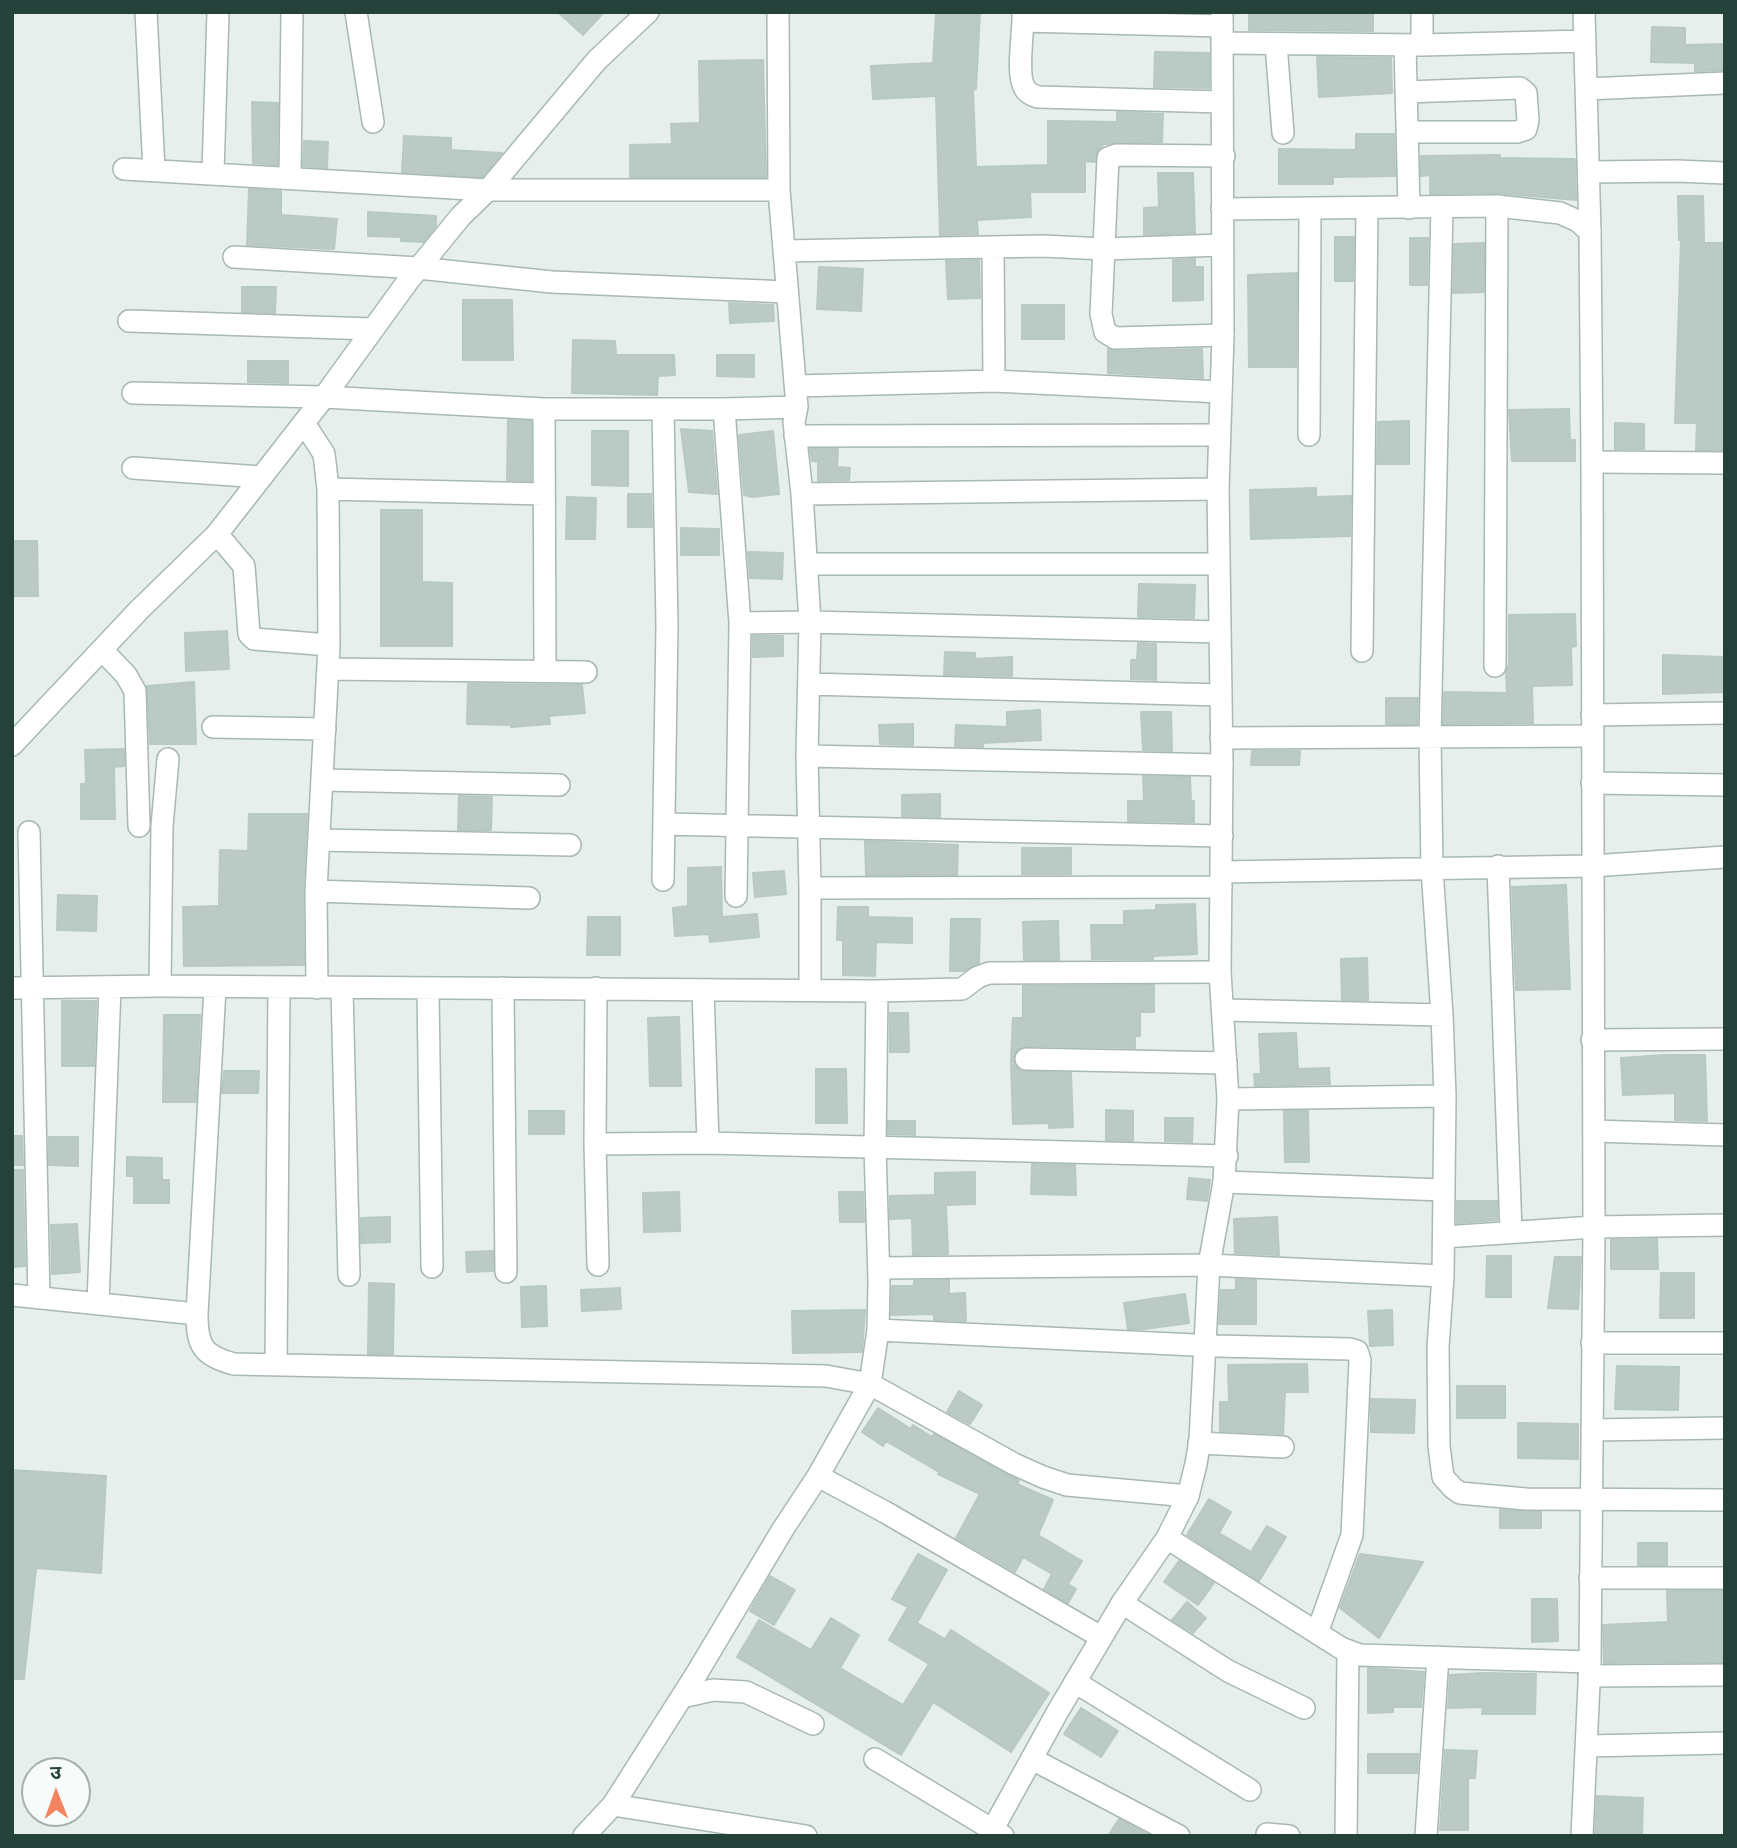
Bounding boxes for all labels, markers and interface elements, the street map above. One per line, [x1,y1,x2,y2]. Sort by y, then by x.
north arrow [21,1757,91,1827]
text: उ [50,1759,61,1786]

